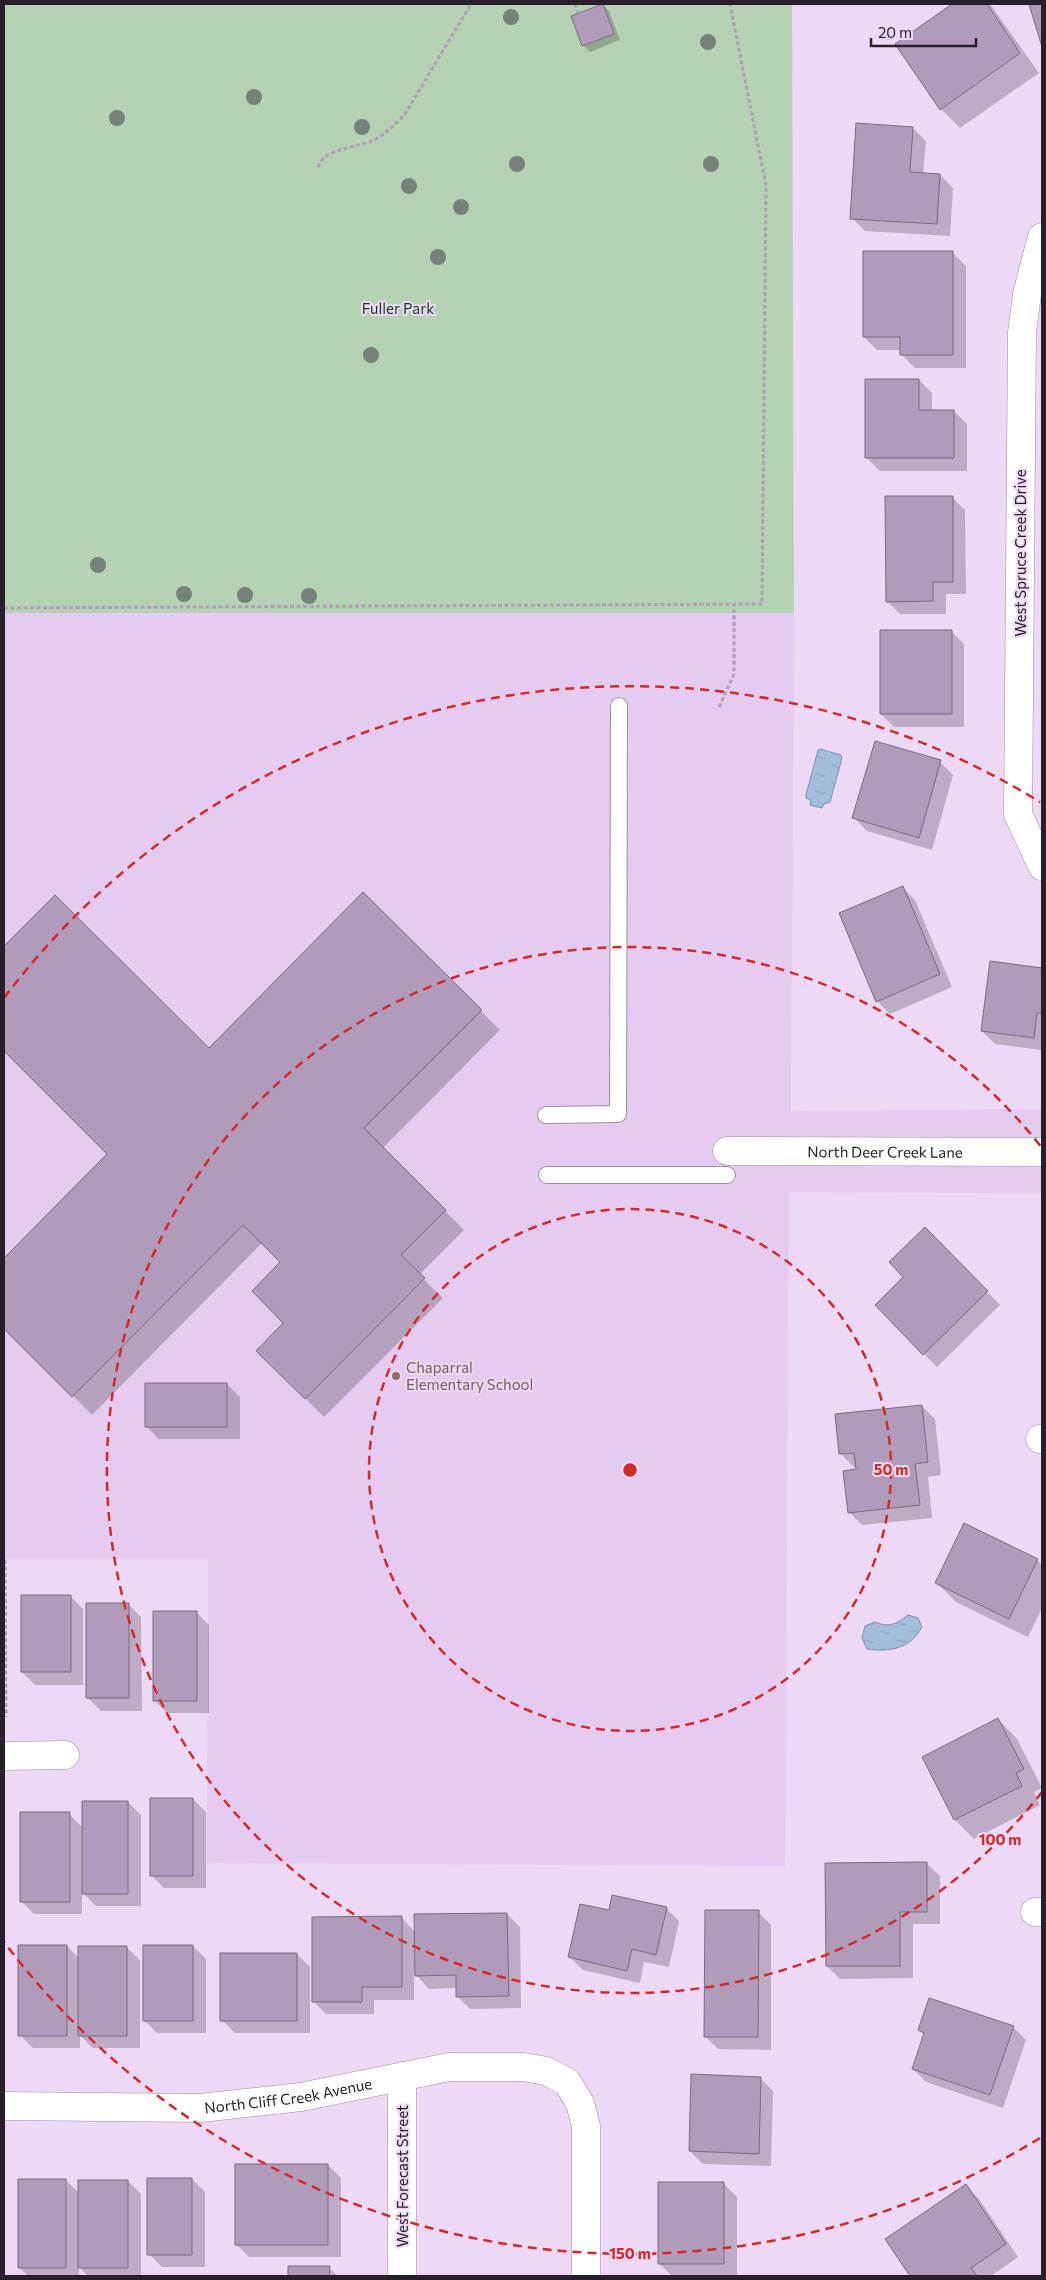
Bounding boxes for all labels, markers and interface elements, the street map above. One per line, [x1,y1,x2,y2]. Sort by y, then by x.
scale bar [871,15,976,47]
text: 20 m [878,23,912,41]
park label: Fuller Park [362,299,434,317]
street label: West Spruce Creek Drive [1011,469,1029,637]
street label: North Deer Creek Lane [807,1142,963,1161]
place label: Chaparral Elementary School [406,1358,533,1393]
marker: Chaparral Elementary School [390,1370,402,1382]
text: 50 m [874,1460,908,1478]
centre of rings [621,1461,639,1479]
text: 100 m [979,1830,1021,1848]
street label: North Cliff Creek Avenue [203,2074,373,2117]
street label: West Forecast Street [393,2105,411,2247]
text: 150 m [609,2244,651,2262]

